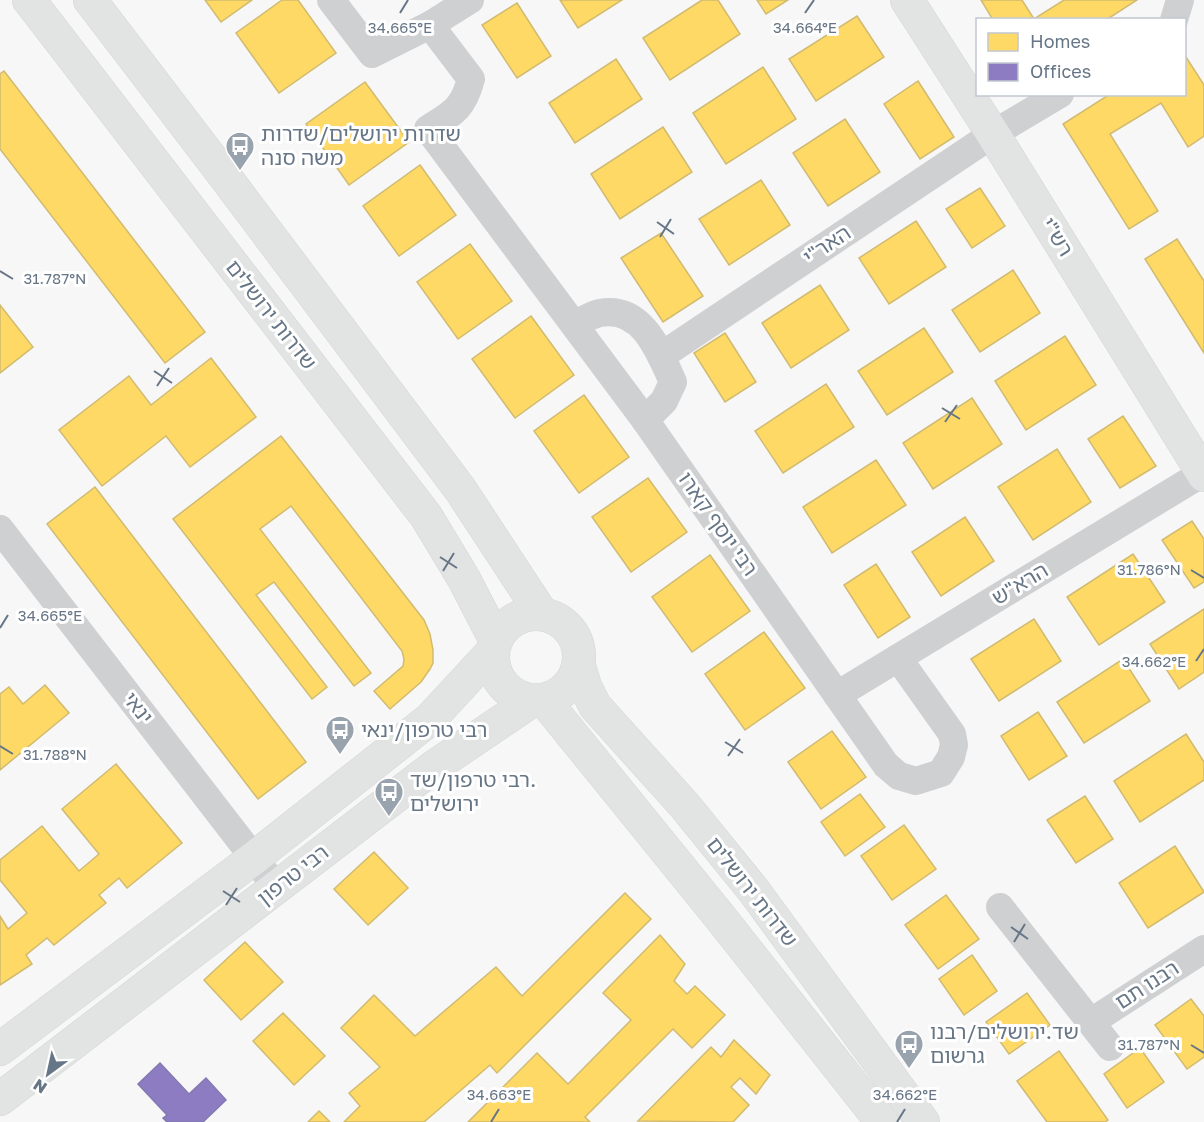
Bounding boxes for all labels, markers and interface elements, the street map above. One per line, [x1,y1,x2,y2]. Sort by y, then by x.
text: 34.665°E [368,18,432,36]
text: 34.664°E [773,18,837,36]
legend [976,18,1186,96]
text: Homes [1030,30,1090,52]
text: Offices [1030,60,1091,82]
place label: שדרות ירושלים/שדרות משה סנה [261,120,461,170]
bus stop icon: שדרות ירושלים/שדרות משה סנה [224,130,256,172]
street label: רש"י [1036,212,1080,261]
street label: האר"י [798,219,855,269]
street label: שדרות ירושלים [221,254,323,374]
text: 31.787°N [24,269,86,287]
street label: רבי יוסף קארו [674,466,764,580]
street label: הרא"ש [987,556,1052,610]
text: 31.786°N [1117,560,1181,578]
text: 34.665°E [18,606,82,624]
text: 34.662°E [1122,652,1186,670]
street label: ינאי [118,686,159,728]
bus stop icon: רבי טרפון/ינאי [324,714,356,756]
place label: רבי טרפון/ינאי [361,716,488,742]
text: 31.788°N [23,745,87,763]
place label: רבי טרפון/שד. ירושלים [410,766,536,816]
bus stop icon: רבי טרפון/שד. ירושלים [373,776,405,818]
street label: שדרות ירושלים [702,831,804,951]
street label: רבי טרפון [252,838,333,910]
street label: רבנו תם [1110,954,1183,1014]
place label: שד.ירושלים/רבנו גרשום [930,1018,1079,1068]
bus stop icon: שד.ירושלים/רבנו גרשום [893,1028,925,1070]
text: 31.787°N [1118,1035,1180,1053]
north arrow [18,1044,78,1104]
text: N [29,1075,50,1098]
text: 34.663°E [467,1085,531,1103]
text: 34.662°E [873,1085,937,1103]

